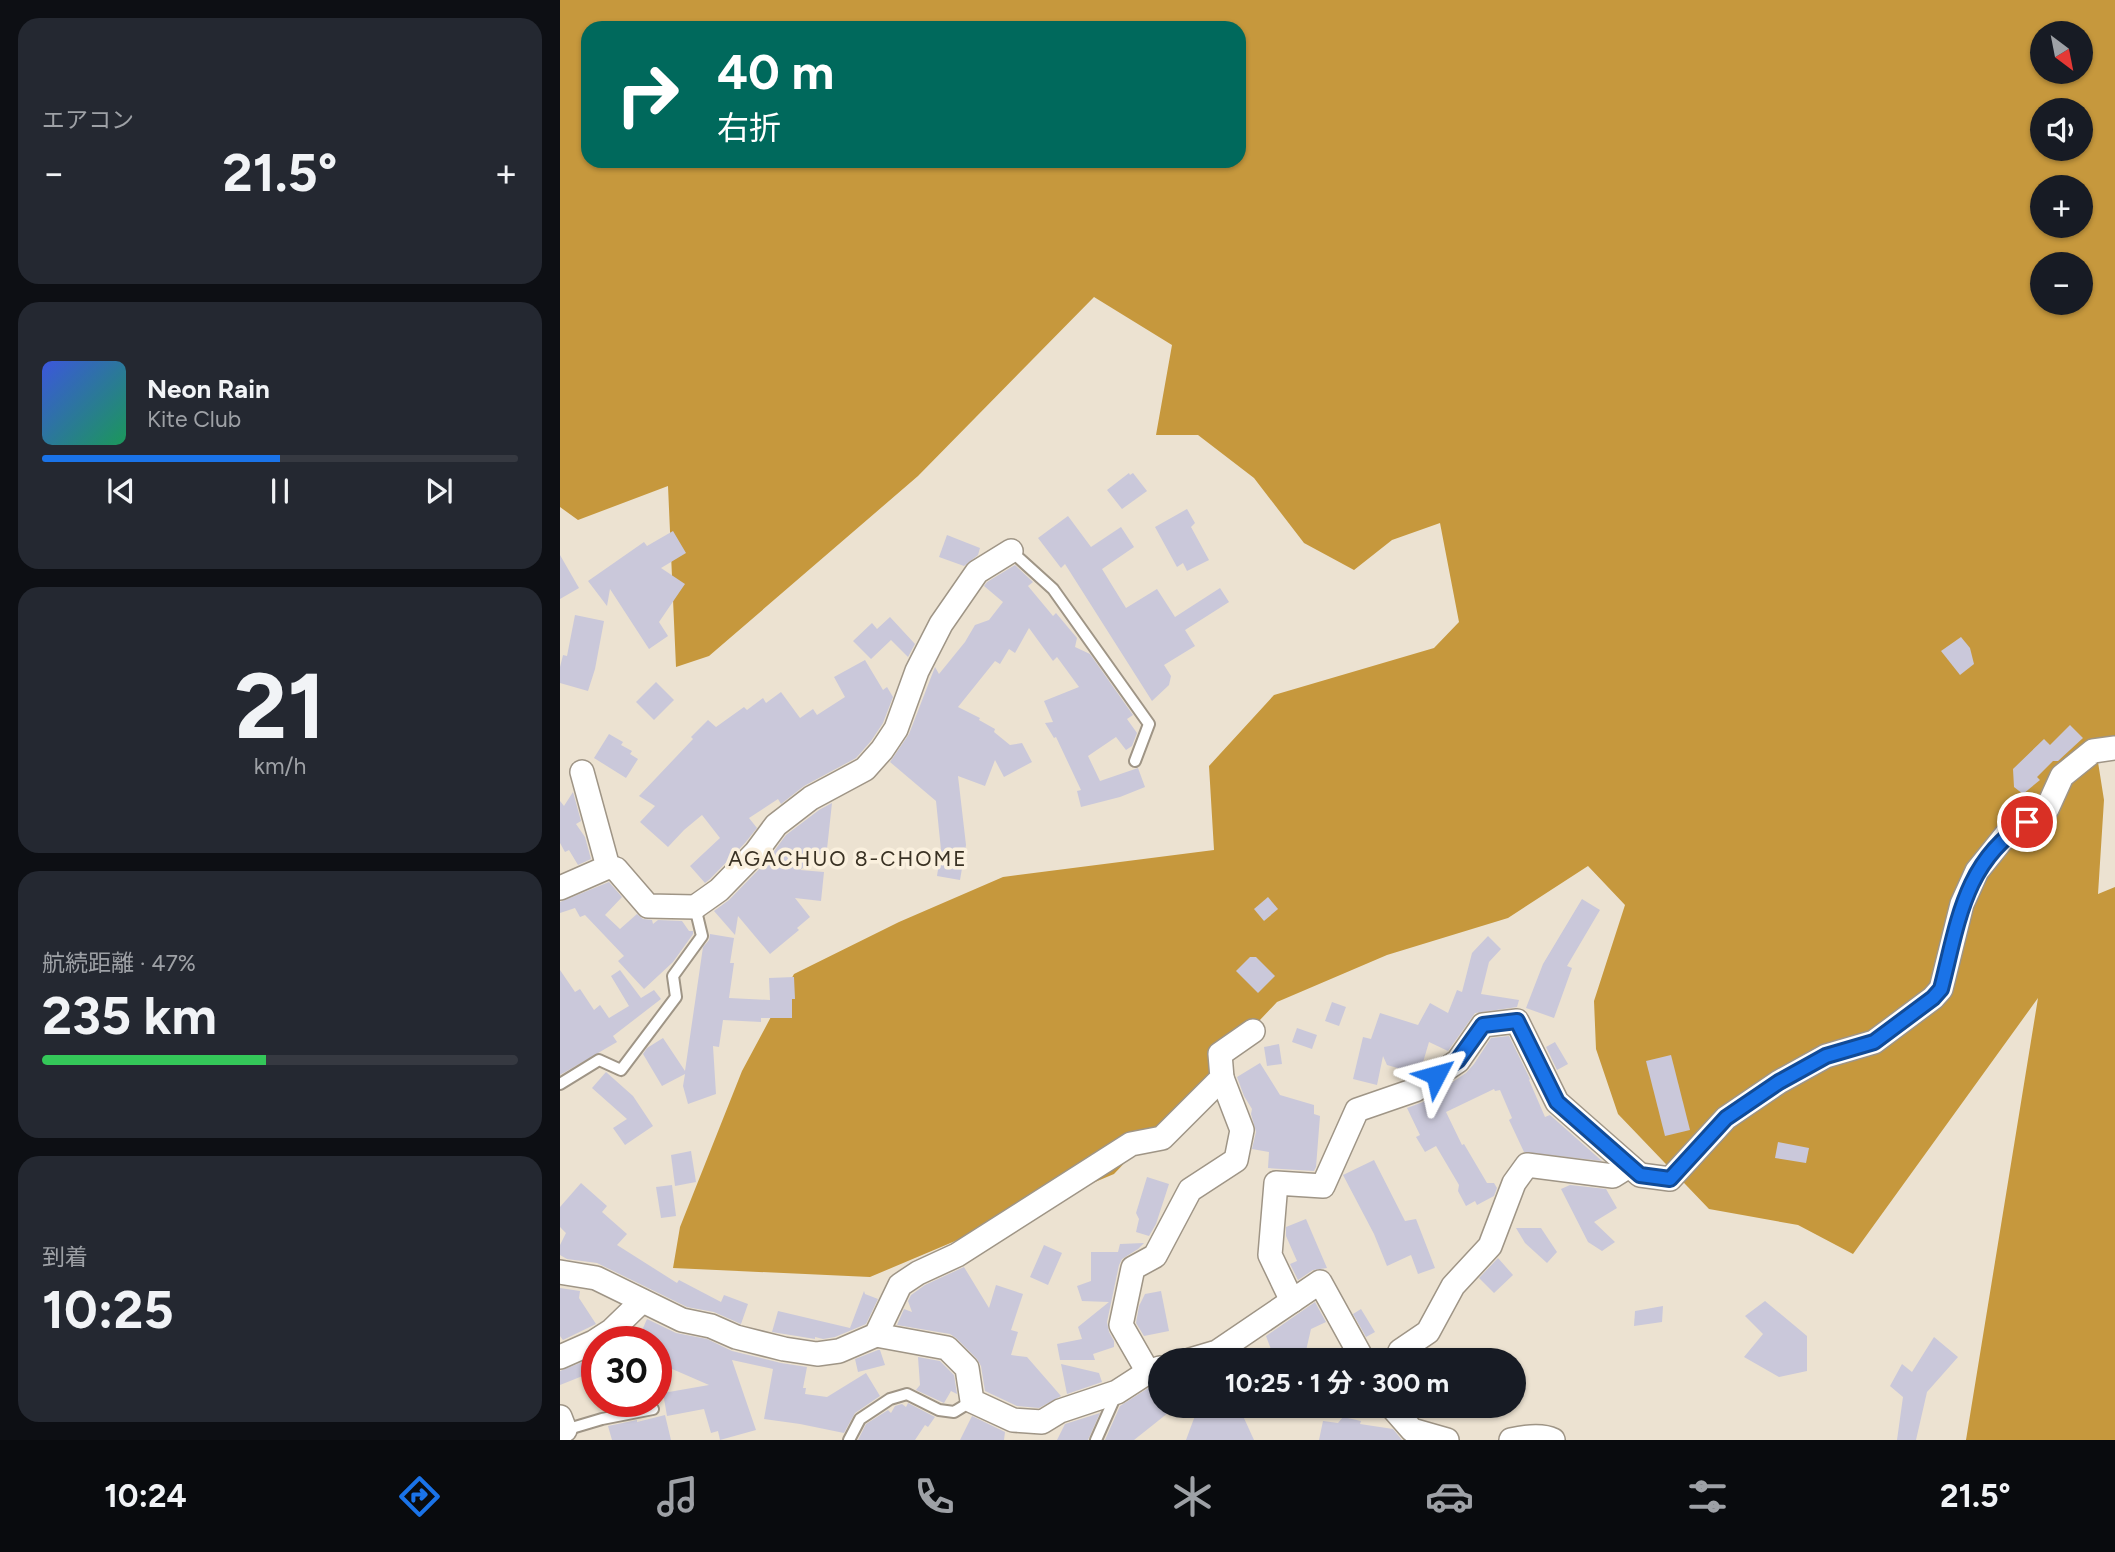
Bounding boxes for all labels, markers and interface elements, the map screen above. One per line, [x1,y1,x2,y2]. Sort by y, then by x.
north arrow [2030,21,2093,84]
map controls [2030,21,2093,315]
text: 40 m [717,42,834,101]
icon: right [602,49,693,140]
button: sound [2030,98,2093,161]
text: エアコン [42,106,134,134]
text: 右折 [717,109,781,147]
text: 21.5° [223,142,337,204]
text: − [42,150,66,196]
text: + [494,150,518,196]
button: + [2030,175,2093,238]
button: − [2030,252,2093,315]
text: Neon Rain [147,373,270,405]
text: Kite Club [147,405,241,433]
icon: previous [102,472,140,510]
icon: pause [261,472,299,510]
icon: next [420,472,458,510]
text: 21 [234,652,326,761]
text: km/h [254,752,306,780]
pin [1997,792,2057,852]
icon: arrive [2008,803,2046,841]
district label: AGACHUO 8-CHOME [728,846,968,871]
text: 航続距離 · 47% [42,949,196,977]
text: 235 km [42,985,217,1047]
position arrow [1399,1038,1473,1112]
text: 到着 [42,1243,88,1271]
text: 10:25 [42,1279,174,1341]
speed limit sign: 30 [581,1326,672,1417]
text: 10:25 · 1 分 · 300 m [1225,1367,1449,1399]
icon: directions [395,1472,444,1521]
icon: music [653,1472,702,1521]
icon: phone [910,1472,959,1521]
icon: climate [1168,1472,1217,1521]
icon: car [1425,1472,1474,1521]
icon: filters [1683,1472,1732,1521]
text: 10:24 [104,1477,187,1515]
text: 21.5° [1940,1477,2011,1515]

